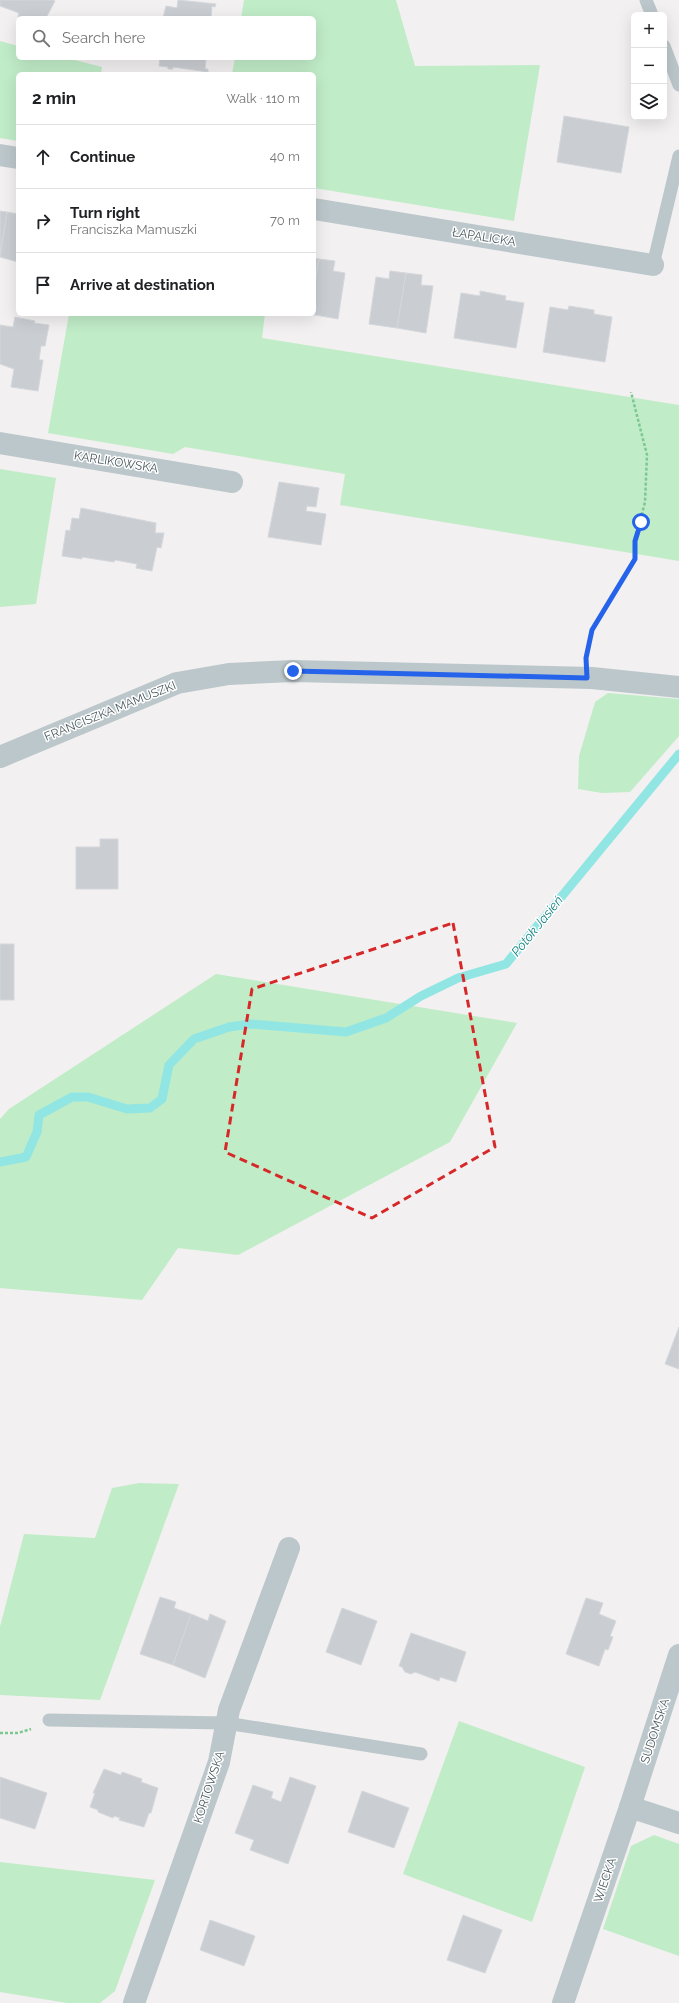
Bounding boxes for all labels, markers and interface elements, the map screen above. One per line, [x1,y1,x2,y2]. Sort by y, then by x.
map controls [631,12,667,120]
button: + [631,12,667,48]
search box [16,16,316,60]
icon: search [30,27,52,49]
text: Search here [62,29,145,47]
button: − [631,48,667,84]
button: layers [631,84,667,120]
text: 2 min [32,88,76,108]
text: Walk · 110 m [226,91,300,106]
icon: ahead [32,146,54,168]
text: Continue [70,148,135,166]
text: 40 m [270,149,300,164]
text: Turn right [70,204,140,222]
icon: right [32,210,54,232]
text: 70 m [270,213,300,228]
text: Franciszka Mamuszki [70,222,197,237]
street label: ŁAPALICKA [451,225,517,249]
icon: arrive [32,274,54,296]
text: Arrive at destination [70,276,215,294]
street label: KARLIKOWSKA [73,448,159,476]
route start [632,513,650,531]
route end [284,662,302,680]
street label: FRANCISZKA MAMUSZKI [42,678,178,744]
water label: Potok Jasień [508,893,566,959]
street label: SUDOMSKA [638,1697,672,1765]
street label: KORTOWSKA [191,1749,227,1825]
street label: WIECKA [591,1856,619,1904]

